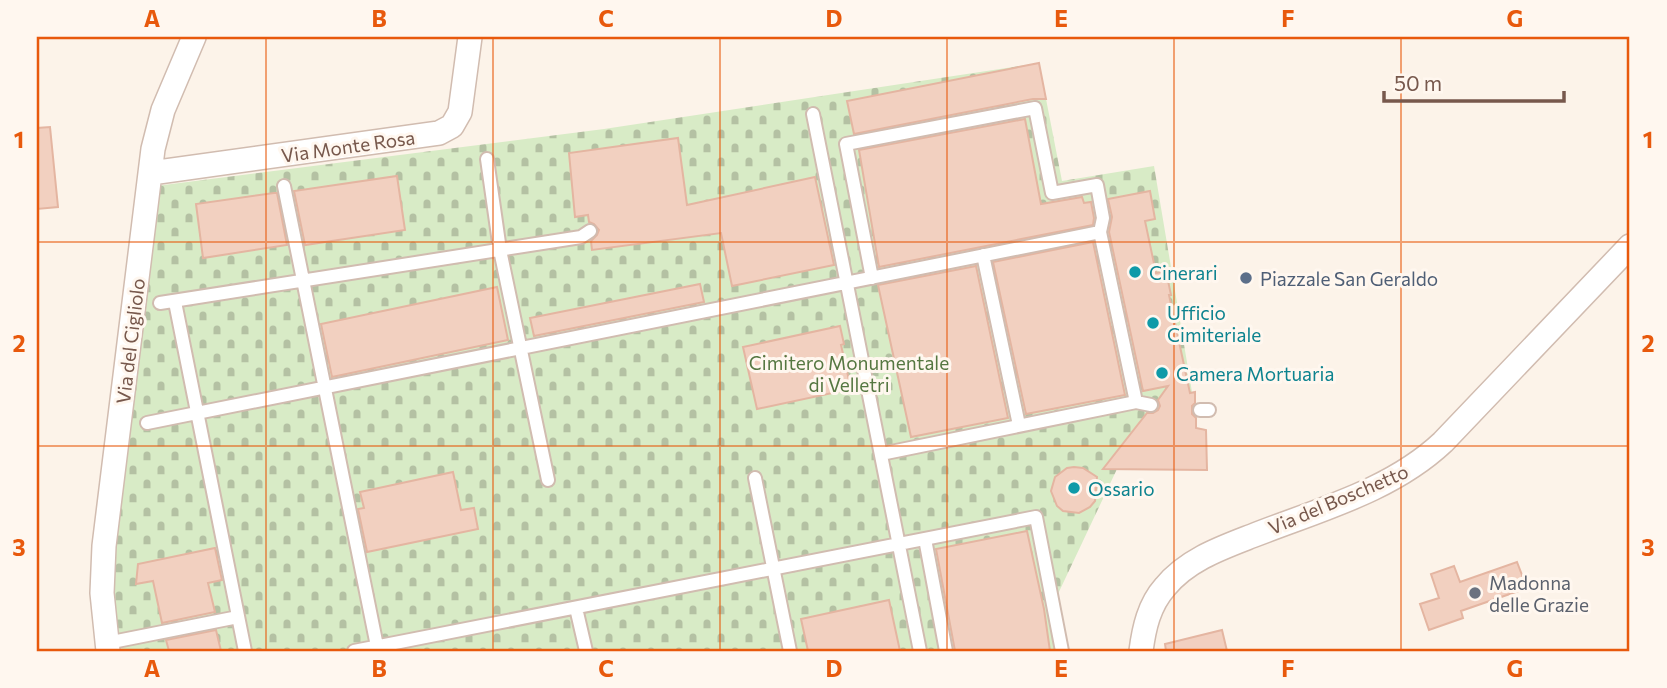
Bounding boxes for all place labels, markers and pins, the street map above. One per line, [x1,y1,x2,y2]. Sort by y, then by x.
place label: Cinerari [1149,261,1218,284]
marker: Cinerari [1127,264,1143,280]
place label: Piazzale San Geraldo [1260,267,1438,290]
marker: Piazzale San Geraldo [1238,270,1254,286]
place label: Ufficio Cimiteriale [1167,301,1261,346]
marker: Ufficio Cimiteriale [1145,315,1161,331]
place label: Camera Mortuaria [1176,362,1334,385]
marker: Camera Mortuaria [1154,365,1170,381]
place label: Ossario [1088,477,1155,500]
marker: Ossario [1066,480,1082,496]
place label: Madonna delle Grazie [1489,571,1589,616]
marker: Madonna delle Grazie [1467,585,1483,601]

